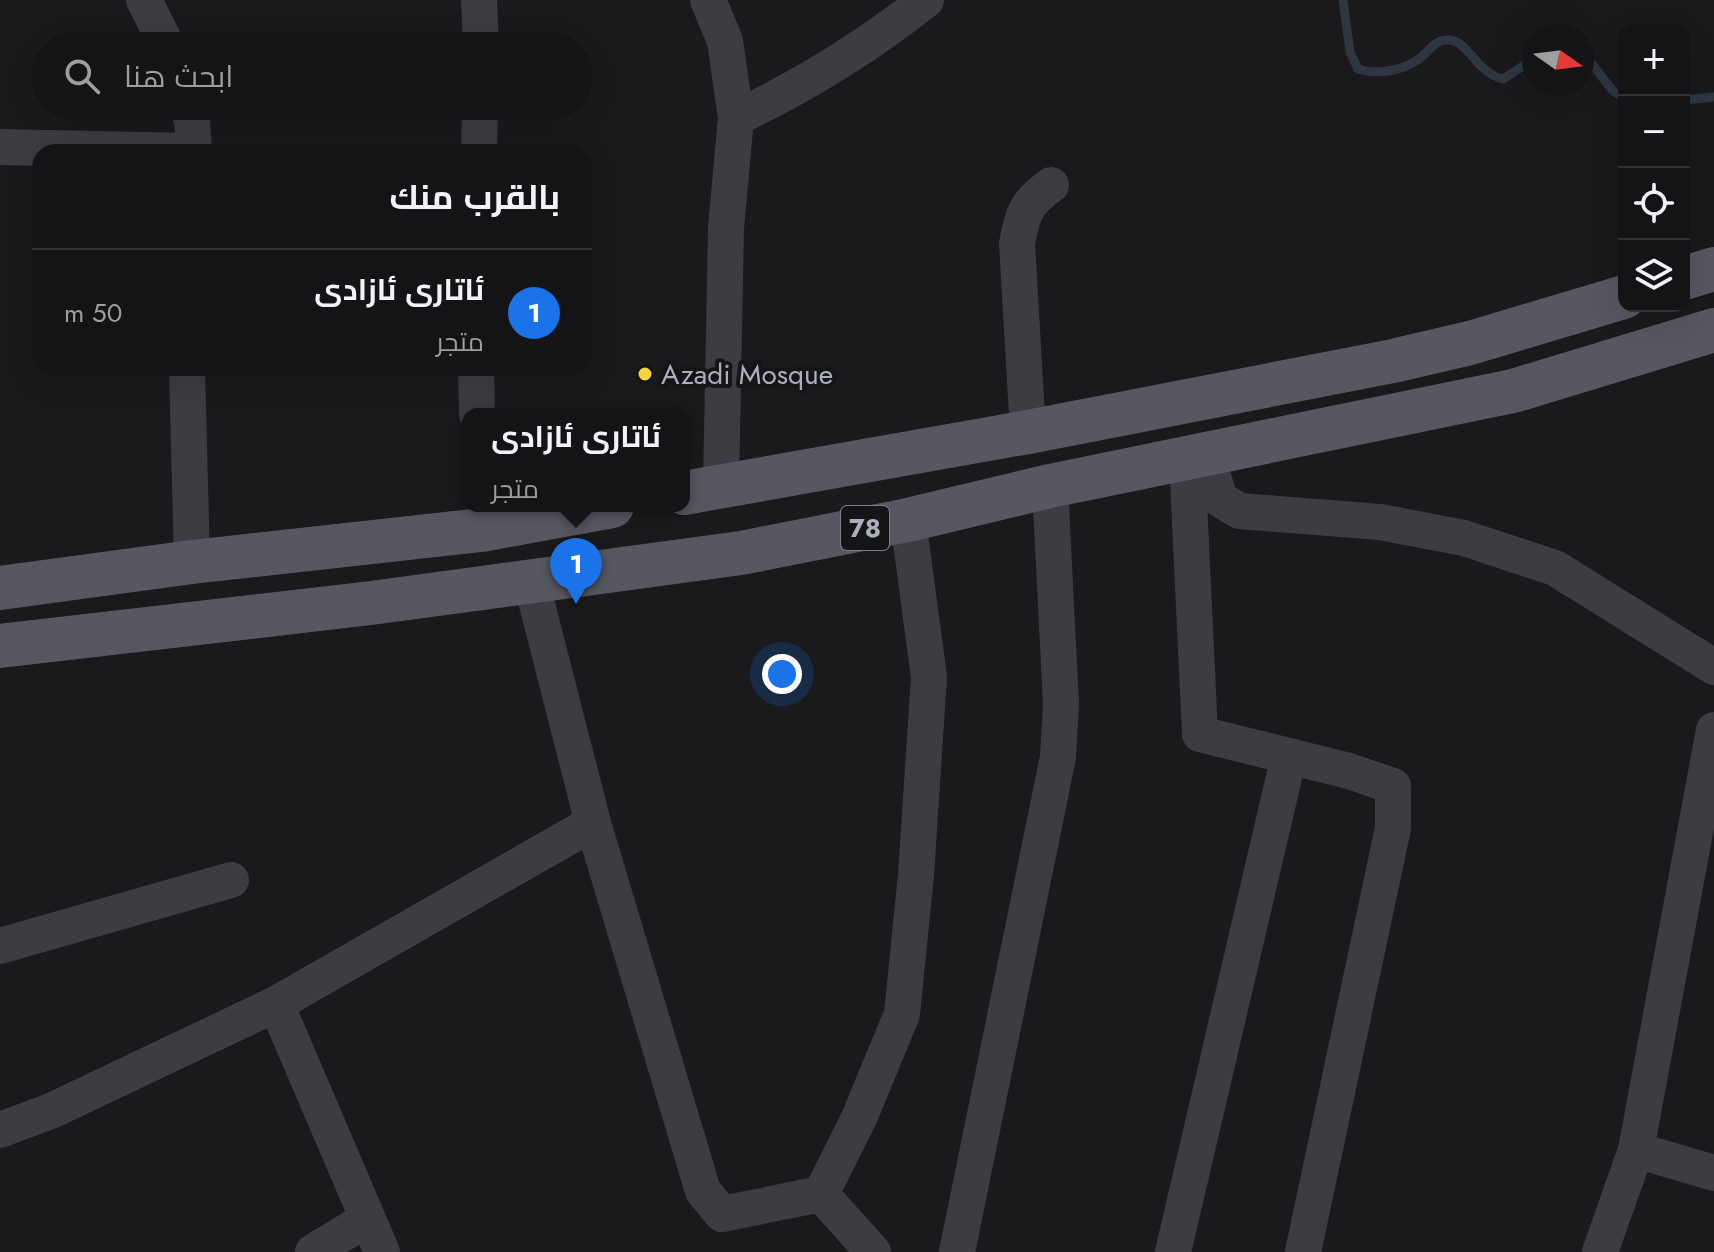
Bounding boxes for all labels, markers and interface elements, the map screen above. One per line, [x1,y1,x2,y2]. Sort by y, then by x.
north arrow [1522,24,1594,96]
map controls [1618,24,1690,312]
button: + [1618,24,1690,96]
search box [32,32,592,120]
icon: search [60,54,104,98]
text: ابحث هنا [124,55,233,98]
button: − [1618,96,1690,168]
button: locate [1618,168,1690,240]
text: بالقرب منك [389,173,560,222]
button: layers [1618,240,1690,312]
text: ئاتاری ئازادی [314,268,484,311]
text: 50 m [64,294,122,332]
text: 1 [527,294,541,332]
text: متجر [436,323,484,361]
place label: Azadi Mosque [661,354,833,395]
marker: Azadi Mosque [636,365,654,383]
popup [462,408,690,512]
text: ئاتاری ئازادی [491,415,661,458]
text: متجر [491,470,539,508]
road number: 78 [841,506,889,550]
pin: 1 [550,538,602,604]
your location [762,654,802,694]

